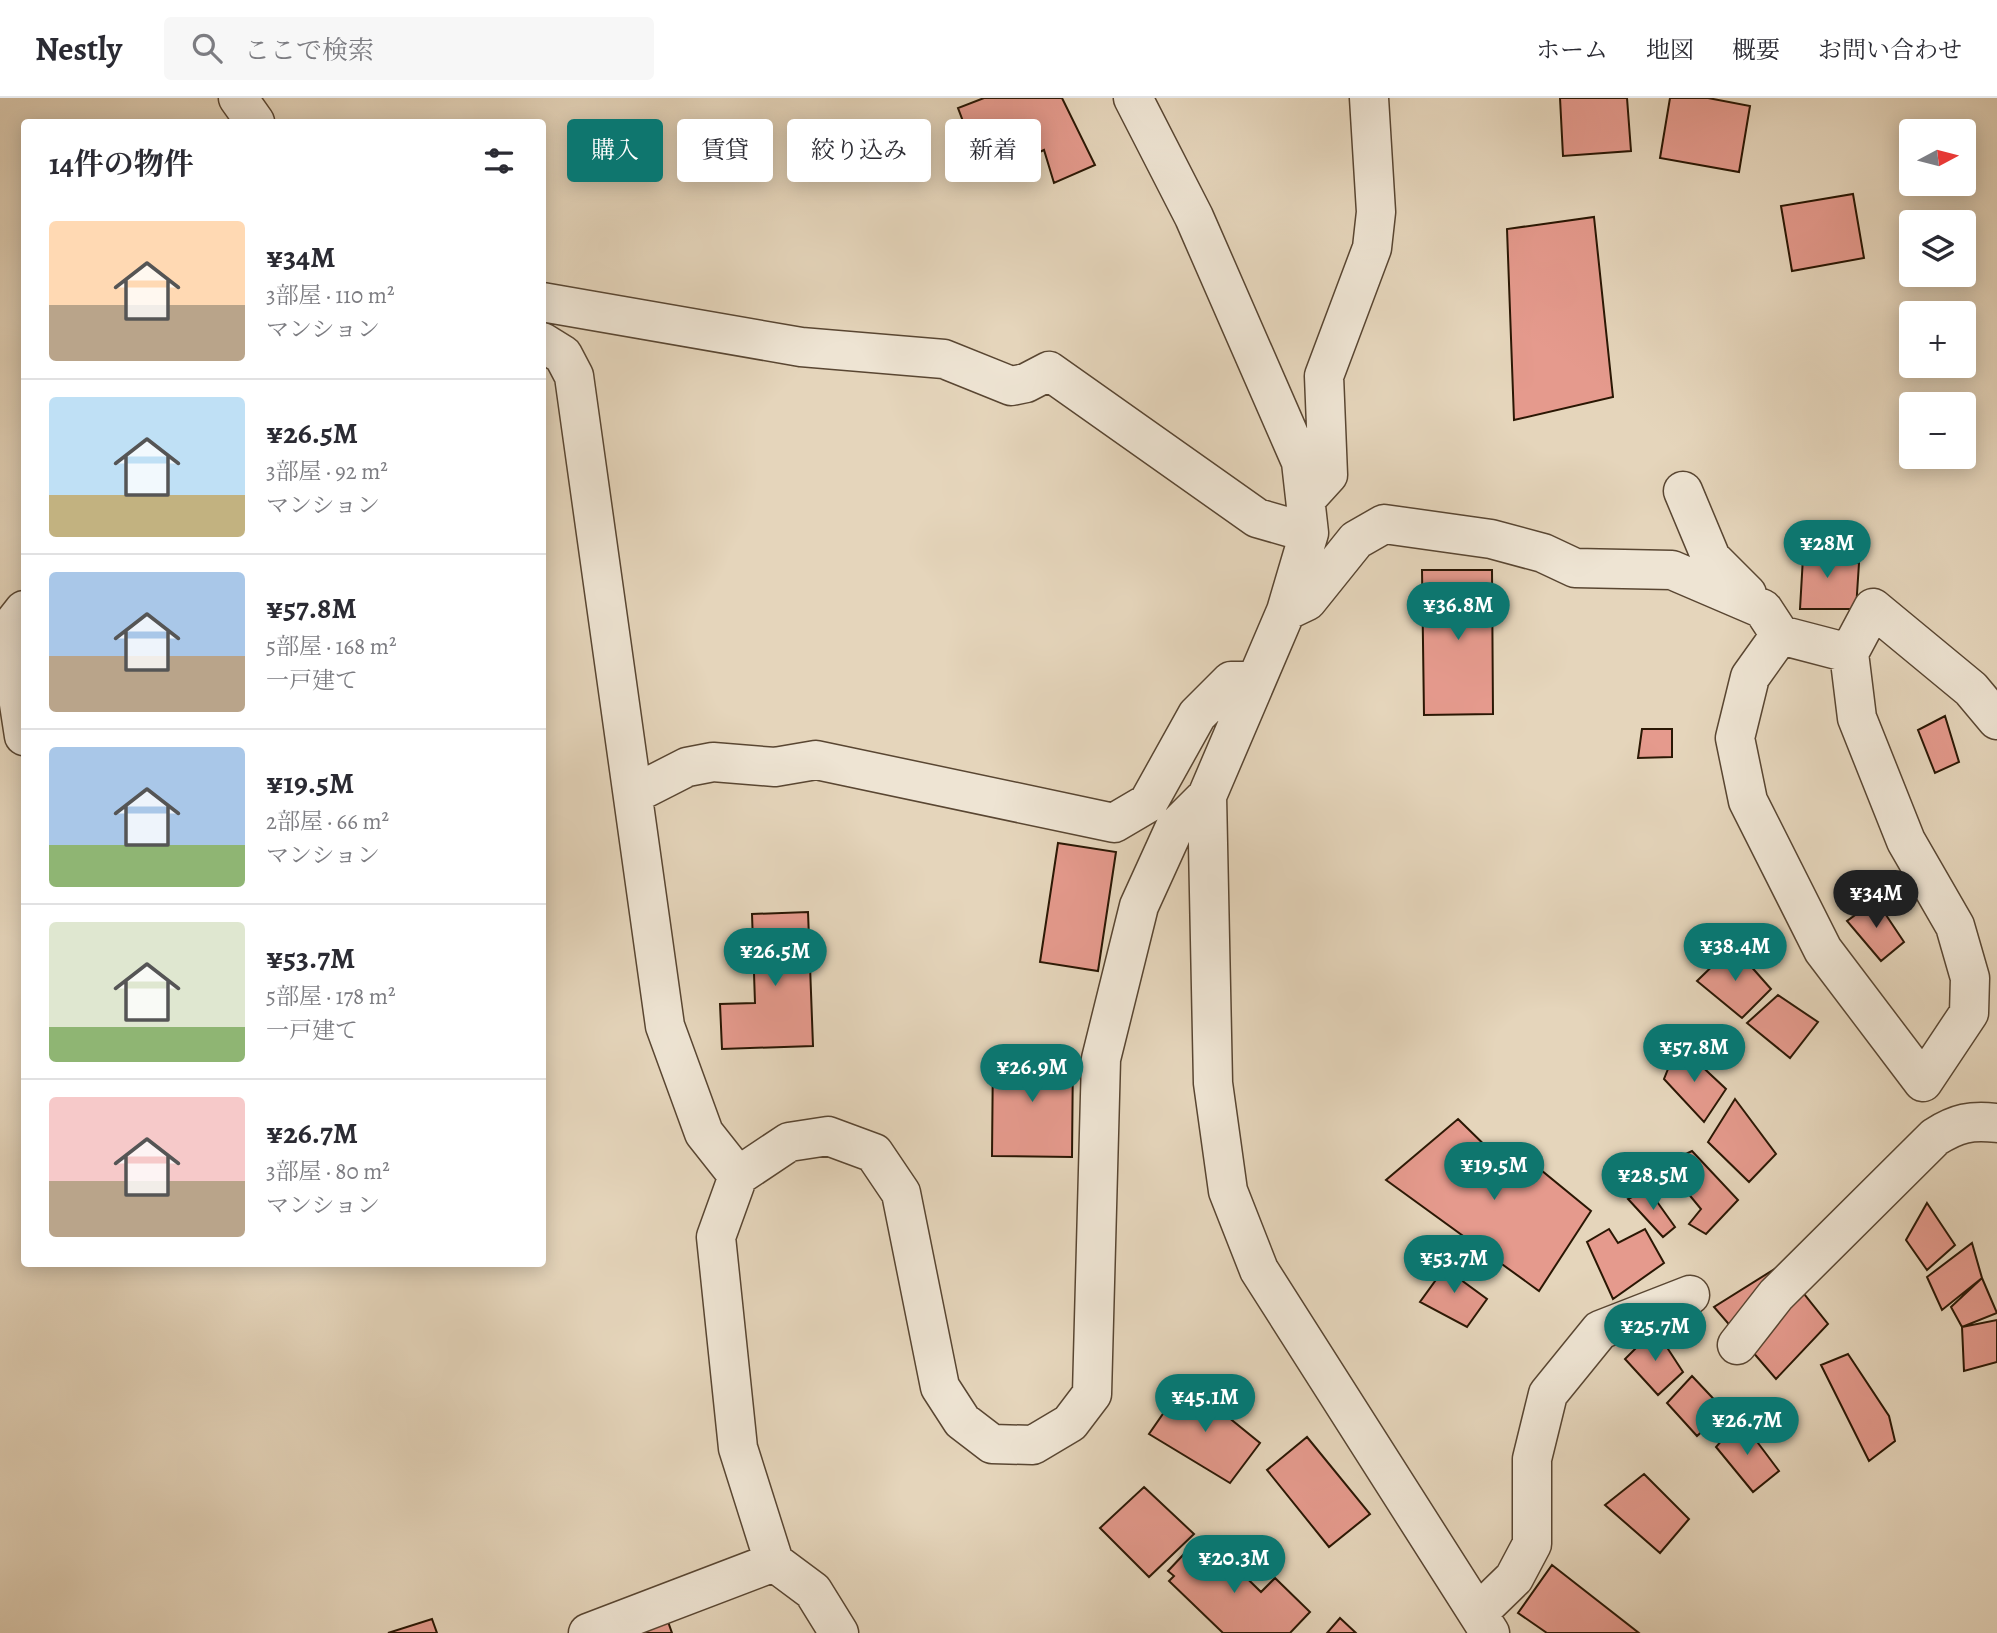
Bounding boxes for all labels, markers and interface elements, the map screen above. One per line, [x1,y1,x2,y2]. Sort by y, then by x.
search box [164,17,654,80]
text: Nestly [35,26,122,71]
icon: search [188,29,226,67]
text: ここで検索 [244,33,374,68]
text: ホーム [1536,34,1608,66]
text: 地図 [1646,34,1694,66]
text: 概要 [1732,34,1780,66]
text: お問い合わせ [1818,34,1962,66]
chip: 購入 [567,119,663,182]
chip: 賃貸 [677,119,773,182]
chip: 絞り込み [787,119,931,182]
chip: 新着 [945,119,1041,182]
north arrow [1899,119,1976,196]
map controls [1899,119,1976,469]
icon: filters [480,142,518,180]
text: 14件の物件 [49,144,194,184]
button: layers [1899,210,1976,287]
text: ¥34M [266,237,335,277]
icon: home [105,249,189,333]
text: 3部屋 · 110 m² [266,280,394,311]
button: + [1899,301,1976,378]
text: マンション [266,314,380,345]
button: − [1899,392,1976,469]
text: ¥26.5M [266,413,358,453]
icon: home [105,425,189,509]
text: 3部屋 · 92 m² [266,456,388,487]
text: マンション [266,490,380,521]
pin: ¥28M [1786,520,1868,580]
text: ¥28M [1800,527,1854,558]
pin: ¥36.8M [1401,582,1515,642]
text: ¥57.8M [266,588,357,628]
text: ¥36.8M [1423,589,1493,620]
icon: home [105,600,189,684]
text: 5部屋 · 168 m² [266,631,396,662]
text: 一戸建て [266,665,358,696]
text: ¥19.5M [266,763,354,803]
icon: home [105,775,189,859]
text: 2部屋 · 66 m² [266,806,389,837]
text: マンション [266,840,380,871]
pin: ¥34M [1835,870,1917,930]
text: ¥34M [1849,877,1903,908]
pin: ¥38.4M [1678,924,1792,983]
pin: ¥26.5M [718,928,832,988]
text: ¥38.4M [1700,930,1770,961]
text: ¥26.5M [740,935,810,966]
text: ¥53.7M [266,938,355,978]
icon: home [105,950,189,1034]
text: 5部屋 · 178 m² [266,981,396,1012]
text: 一戸建て [266,1015,358,1046]
pin: ¥57.8M [1637,1024,1751,1084]
text: ¥57.8M [1659,1031,1729,1062]
pin: ¥26.9M [975,1044,1089,1104]
text: ¥26.9M [996,1051,1068,1082]
text: ¥26.7M [266,1113,358,1153]
icon: home [105,1125,189,1209]
pin: ¥19.5M [1437,1142,1551,1202]
text: ¥19.5M [1460,1149,1528,1180]
pin: ¥28.5M [1596,1152,1710,1212]
text: 3部屋 · 80 m² [266,1156,390,1187]
text: ¥28.5M [1618,1159,1688,1190]
text: マンション [266,1190,380,1221]
pin: ¥53.7M [1397,1236,1511,1295]
text: ¥53.7M [1420,1242,1488,1273]
pin: ¥25.7M [1598,1304,1712,1363]
text: ¥25.7M [1620,1310,1690,1341]
pin: ¥45.1M [1148,1374,1262,1434]
text: ¥45.1M [1171,1381,1239,1412]
pin: ¥26.7M [1690,1398,1804,1457]
text: ¥26.7M [1712,1404,1782,1435]
pin: ¥20.3M [1177,1536,1291,1595]
text: ¥20.3M [1198,1542,1270,1573]

